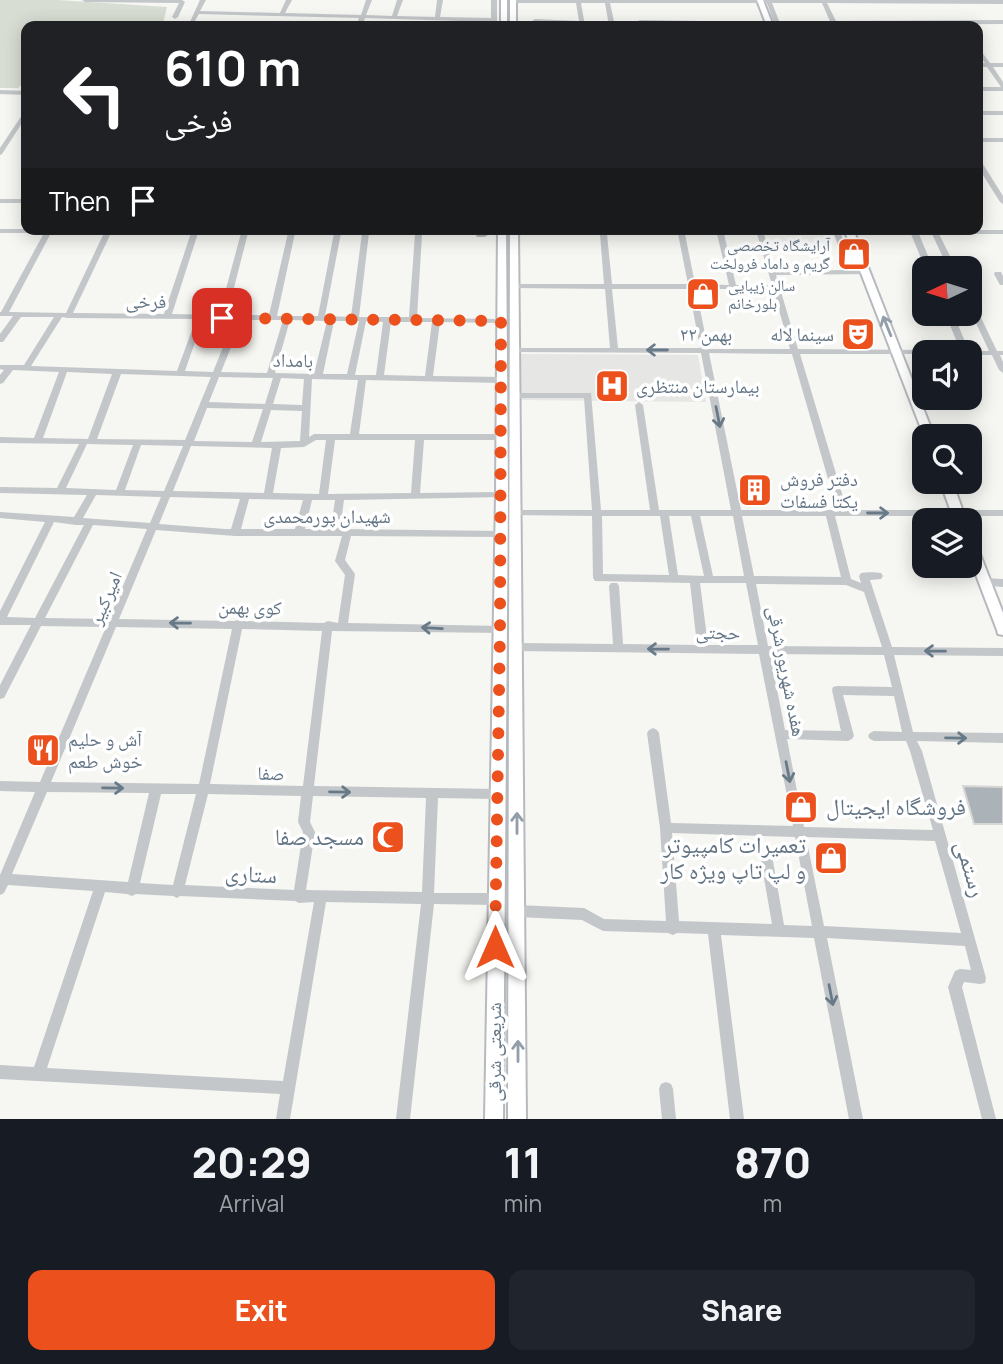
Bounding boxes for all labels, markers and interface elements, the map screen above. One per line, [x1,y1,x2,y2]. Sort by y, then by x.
text: 610 m [164,34,301,101]
icon: left [49,49,140,140]
text: فرخی [164,98,233,142]
icon: arrive [124,182,162,220]
text: Then [49,183,110,219]
place label: آرایشگاه تخصصی گریم و داماد فرولخت [710,234,831,274]
shop icon: آرایشگاه تخصصی گریم و داماد فرولخت [835,235,873,273]
north arrow [912,256,982,326]
map controls [912,256,982,578]
place label: سالن زیبایی بلورخانم [728,274,795,314]
shop icon: سالن زیبایی بلورخانم [684,275,722,313]
street label: فرخی [125,288,167,314]
pin [192,288,252,348]
icon: arrive [203,299,241,337]
theatre icon: سینما لاله [839,315,877,353]
one-way arrow [879,316,892,338]
street label: ۲۲ بهمن [680,321,732,347]
place label: سینما لاله [770,321,834,347]
button: sound [912,340,982,410]
one-way arrow [646,343,669,357]
street label: بامداد [273,347,313,373]
hospital icon: بیمارستان منتظری [593,367,631,405]
place label: بیمارستان منتظری [636,373,760,399]
one-way arrow [711,405,725,428]
button: search [912,424,982,494]
place label: دفتر فروش یکتا فسفات [780,466,858,514]
building icon: دفتر فروش یکتا فسفات [736,471,774,509]
street label: شهیدان پورمحمدی [263,503,391,529]
one-way arrow [866,506,889,520]
button: layers [912,508,982,578]
street label: امیرکبیر [82,567,128,630]
street label: کوی بهمن [218,593,282,621]
street label: هفده شهریور شرقی [762,603,812,739]
one-way arrow [169,617,192,630]
street label: حجتی [695,619,741,645]
one-way arrow [421,621,444,634]
one-way arrow [647,642,670,656]
one-way arrow [924,644,947,657]
place label: آش و حلیم خوش طعم [68,726,143,774]
restaurant icon: آش و حلیم خوش طعم [24,731,62,769]
one-way arrow [944,731,967,744]
street label: صفا [257,760,285,786]
one-way arrow [782,760,796,783]
one-way arrow [101,781,124,795]
one-way arrow [328,785,351,798]
shop icon: فروشگاه ایجیتال [782,788,820,826]
place label: فروشگاه ایجیتال [826,790,966,822]
one-way arrow [510,812,524,835]
mosque icon: مسجد صفا [369,818,407,856]
place label: مسجد صفا [275,820,364,852]
place label: تعمیرات کامپیوتر و لپ تاپ ویژه کار [659,828,806,886]
street label: رستمی [949,837,995,901]
shop icon: تعمیرات کامپیوتر و لپ تاپ ویژه کار [812,839,850,877]
street label: ستاری [224,856,278,890]
position arrow [458,910,532,984]
one-way arrow [825,983,839,1006]
street label: شریعتی شرقی [481,1002,507,1102]
one-way arrow [511,1040,525,1063]
text: 20:29 [192,1133,312,1191]
text: 11 [504,1133,542,1191]
text: 870 [734,1133,811,1191]
text: Arrival [219,1187,285,1219]
text: min [504,1187,542,1219]
text: m [763,1187,782,1219]
button: Exit [28,1270,495,1350]
button: Share [509,1270,975,1350]

